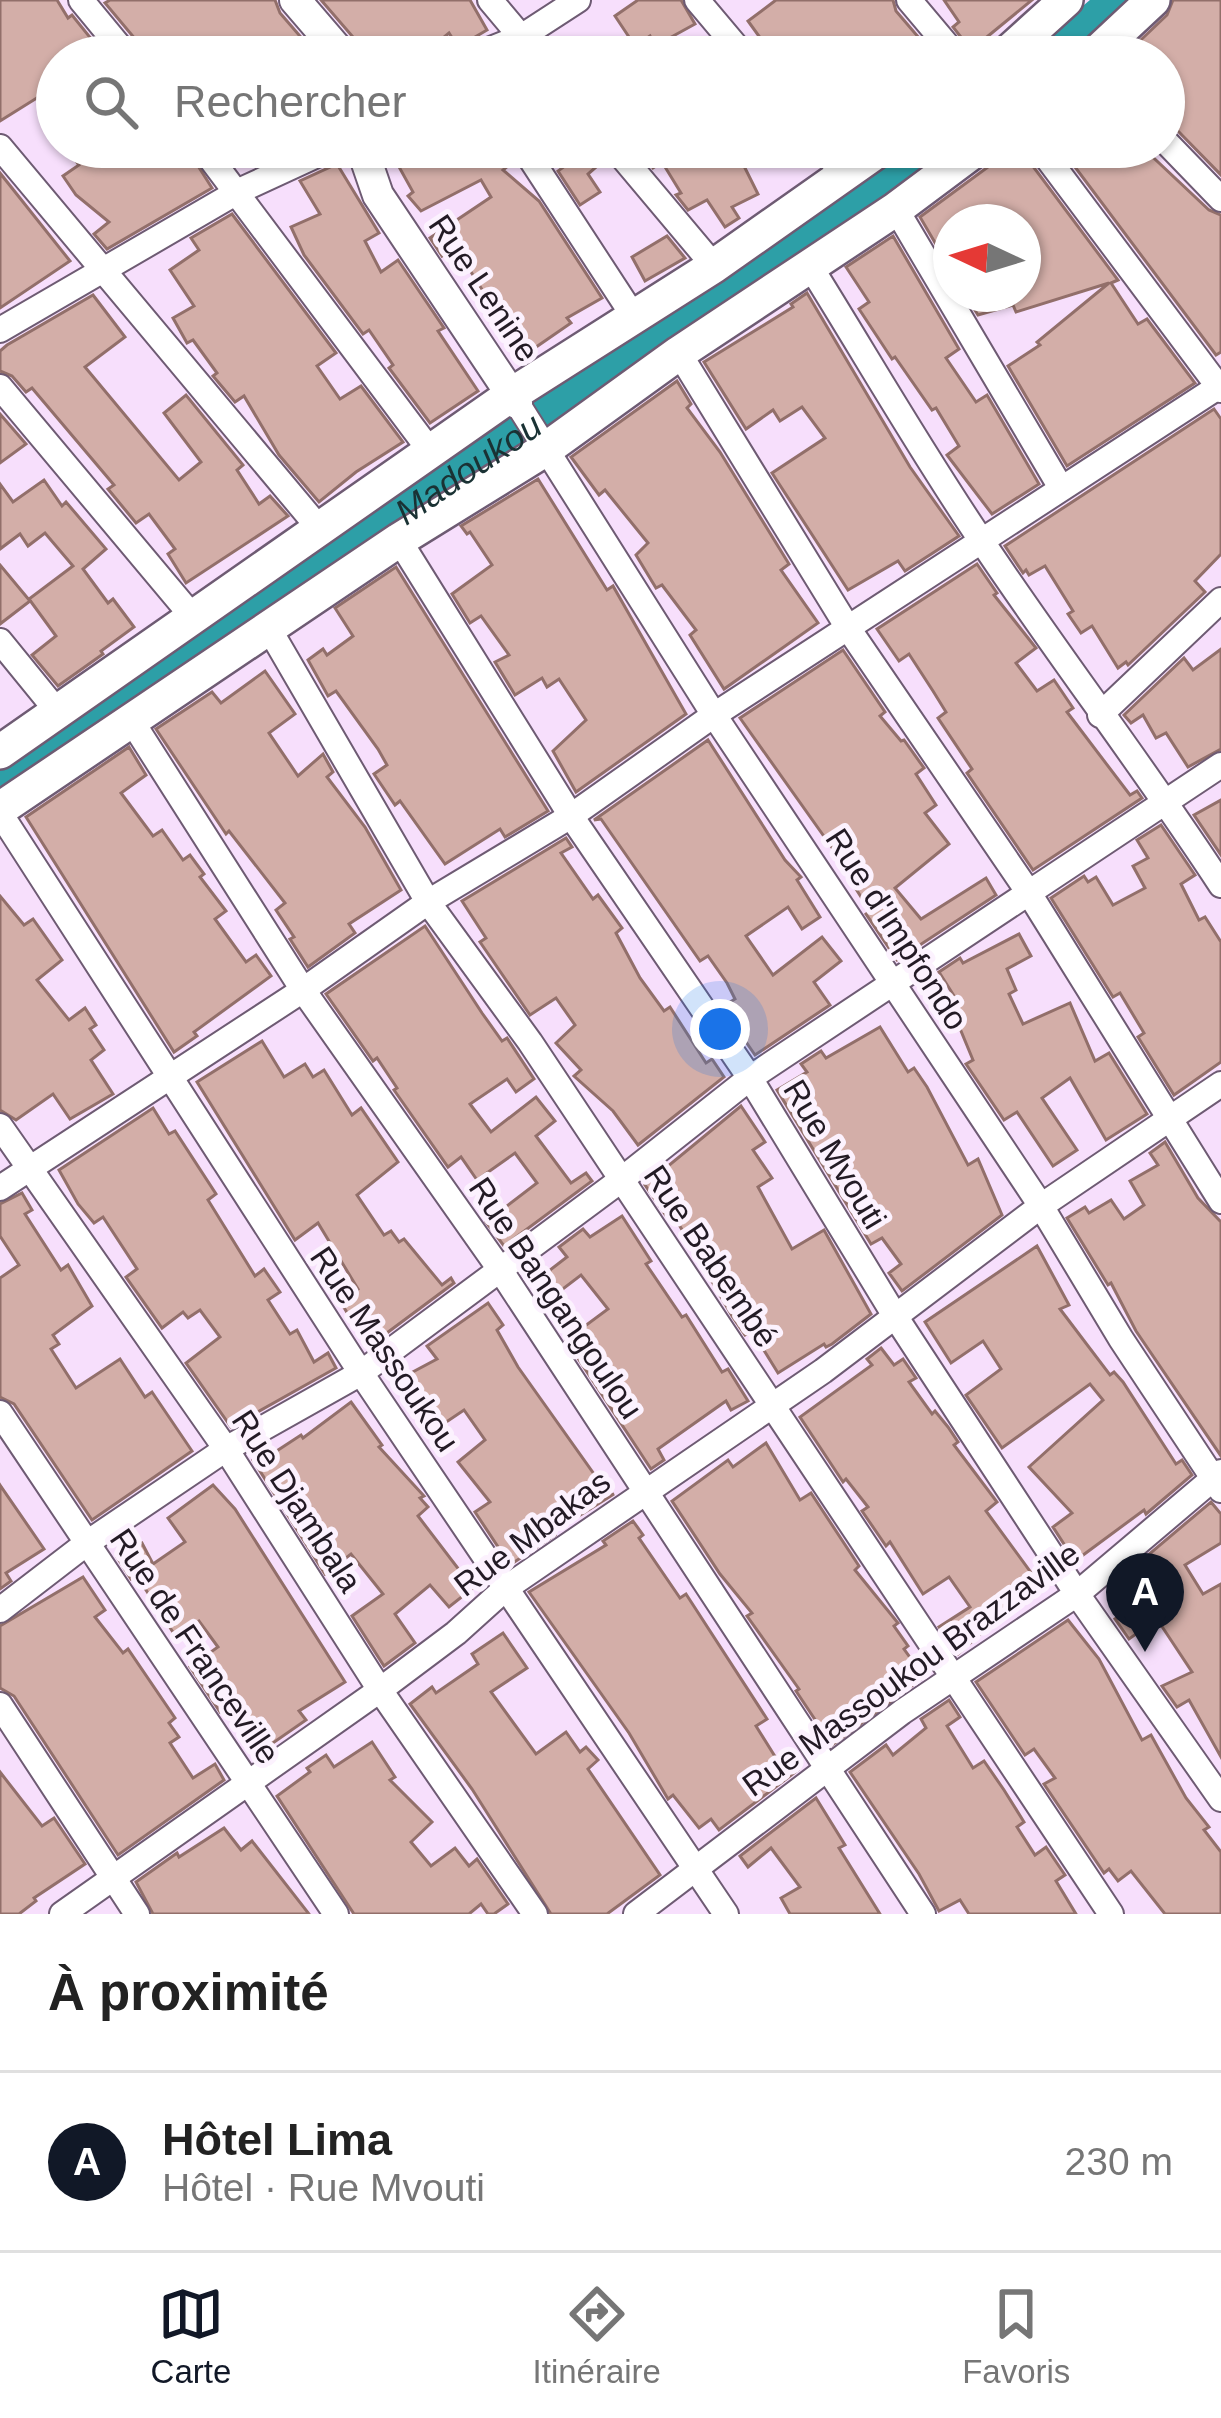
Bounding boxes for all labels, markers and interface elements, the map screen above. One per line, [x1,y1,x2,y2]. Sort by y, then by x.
search box [36,36,1185,168]
icon: search [78,69,144,135]
text: Rechercher [174,76,407,127]
north arrow [933,204,1041,312]
street label: Rue Lenine [421,208,547,368]
water label: Madoukou [387,404,549,532]
street label: Rue d'Impfondo [818,822,976,1036]
your location [690,999,750,1059]
street label: Rue Mvouti [776,1073,894,1235]
street label: Rue Babembé [637,1158,785,1354]
street label: Rue Bangangoulou [462,1171,650,1425]
street label: Rue Massoukou [303,1240,467,1458]
street label: Rue Djambala [225,1403,370,1599]
street label: Rue Mbakas [447,1462,617,1604]
street label: Rue de Franceville [103,1522,287,1770]
street label: Rue Massoukou Brazzaville [735,1534,1087,1804]
pin: A [1106,1553,1184,1652]
text: À proximité [48,1964,329,2021]
text: Hôtel Lima [162,2114,392,2165]
text: A [73,2140,101,2183]
text: 230 m [1065,2140,1173,2183]
text: Hôtel · Rue Mvouti [162,2166,485,2209]
tab: Carte [151,2281,231,2391]
tab: Itinéraire [533,2281,661,2391]
tab: Favoris [962,2281,1070,2391]

